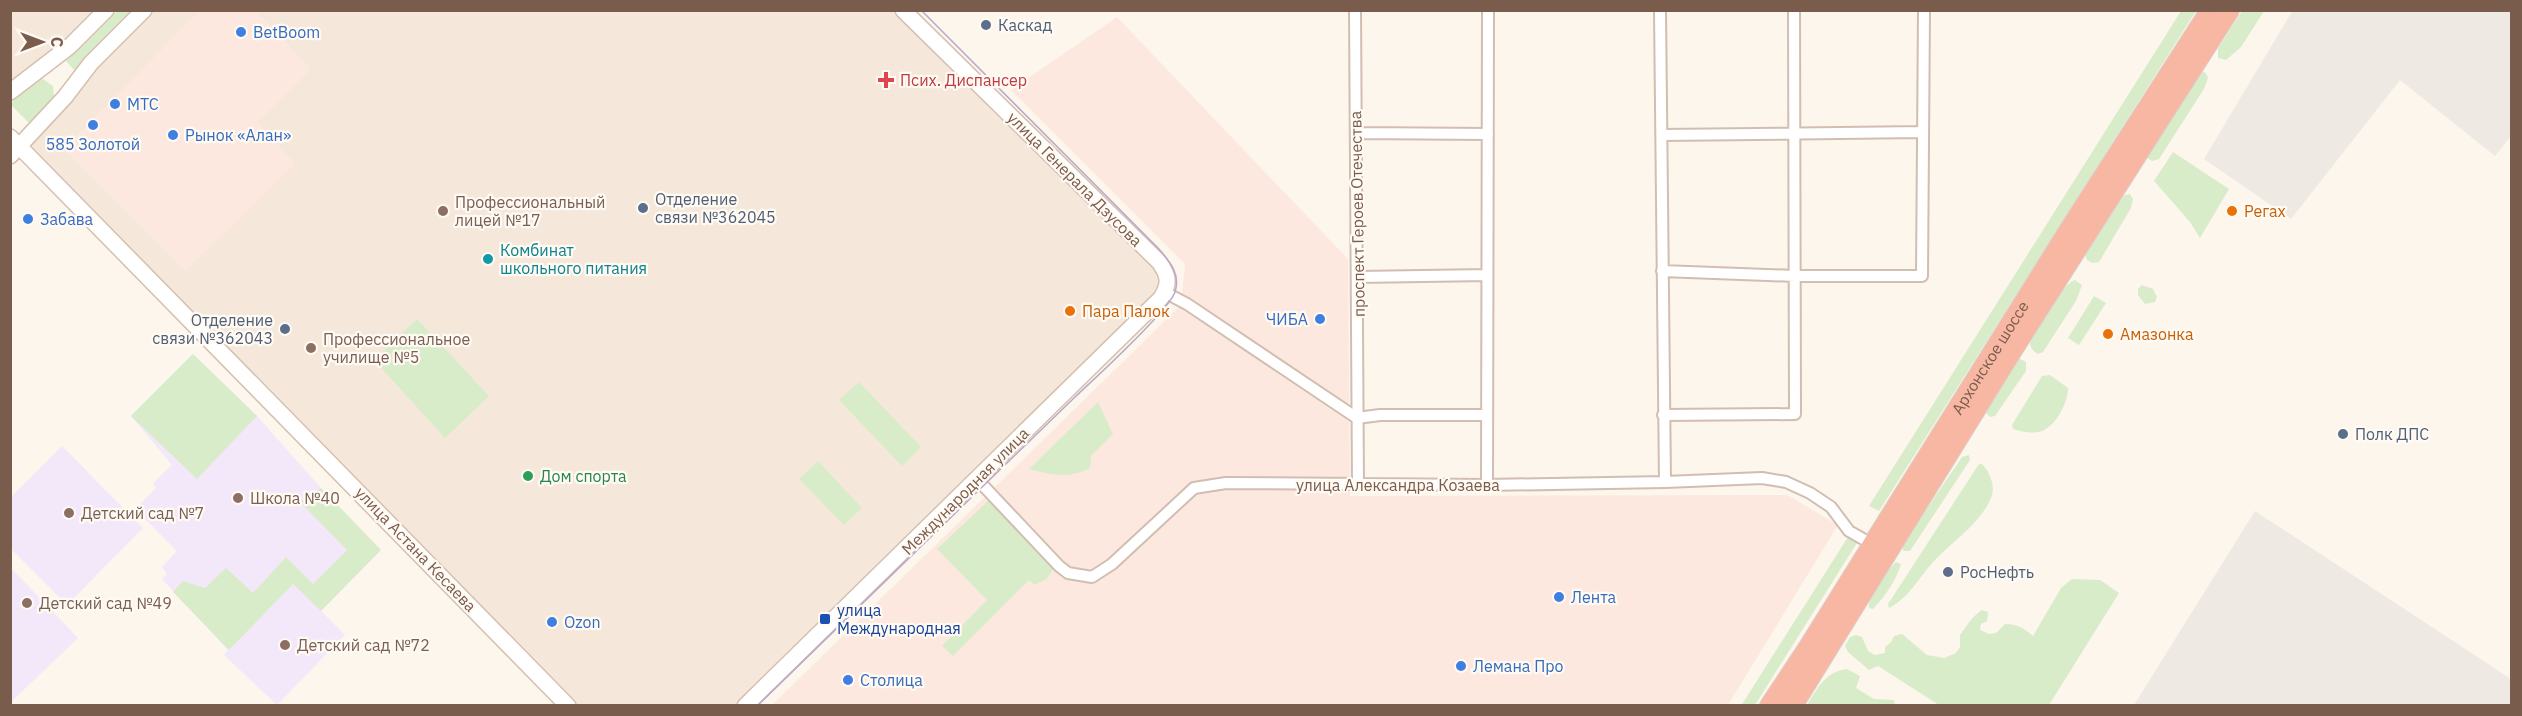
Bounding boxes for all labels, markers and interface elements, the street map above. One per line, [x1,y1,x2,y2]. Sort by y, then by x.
north arrow [12,12,72,72]
place label: Каскад [998,15,1053,35]
marker: Каскад [979,18,993,32]
place label: BetBoom [253,22,320,42]
marker: BetBoom [234,25,248,39]
text: С [47,37,67,47]
place label: Псих. Диспансер [900,70,1027,90]
marker: Псих. Диспансер [877,71,895,89]
place label: МТС [127,94,159,114]
marker: МТС [108,97,122,111]
street label: улица Генерала Дзусова [1003,107,1147,251]
street label: проспект Героев Отечества [1345,110,1369,317]
marker: 585 Золотой [86,118,100,132]
place label: Рынок «Алан» [185,125,291,145]
marker: Рынок «Алан» [166,128,180,142]
place label: 585 Золотой [46,134,140,154]
place label: Отделение связи №362045 [655,189,776,227]
place label: Профессиональный лицей №17 [455,192,605,230]
marker: Отделение связи №362045 [636,201,650,215]
place label: Регах [2244,201,2286,221]
marker: Профессиональный лицей №17 [436,204,450,218]
marker: Регах [2225,204,2239,218]
place label: Забава [40,209,94,229]
marker: Забава [21,212,35,226]
place label: Комбинат школьного питания [500,240,647,278]
marker: Комбинат школьного питания [481,252,495,266]
street label: Архонское шоссе [1947,297,2033,418]
place label: Пара Палок [1082,301,1170,321]
marker: Пара Палок [1063,304,1077,318]
place label: ЧИБА [1266,309,1308,329]
place label: Отделение связи №362043 [152,310,273,348]
marker: ЧИБА [1313,312,1327,326]
marker: Отделение связи №362043 [278,322,292,336]
place label: Амазонка [2120,324,2194,344]
marker: Амазонка [2101,327,2115,341]
place label: Профессиональное училище №5 [323,329,470,367]
marker: Профессиональное училище №5 [304,341,318,355]
street label: Международная улица [897,423,1033,559]
place label: Полк ДПС [2355,424,2429,444]
marker: Полк ДПС [2336,427,2350,441]
place label: Дом спорта [540,466,627,486]
marker: Дом спорта [521,469,535,483]
street label: улица Александра Козаева [1296,475,1500,495]
street label: улица Астана Кесаева [351,482,481,616]
place label: Школа №40 [250,488,340,508]
marker: Школа №40 [231,491,245,505]
place label: Детский сад №7 [81,503,204,523]
marker: Детский сад №7 [62,506,76,520]
place label: РосНефть [1960,562,2034,582]
marker: РосНефть [1941,565,1955,579]
place label: Лента [1571,587,1616,607]
marker: Лента [1552,590,1566,604]
place label: Детский сад №49 [39,593,172,613]
marker: Детский сад №49 [20,596,34,610]
place label: улица Международная [837,600,961,638]
place label: Ozon [564,612,601,632]
marker: улица Международная [818,612,832,626]
marker: Ozon [545,615,559,629]
place label: Детский сад №72 [297,635,430,655]
marker: Детский сад №72 [278,638,292,652]
place label: Лемана Про [1473,656,1564,676]
marker: Лемана Про [1454,659,1468,673]
place label: Столица [860,670,923,690]
marker: Столица [841,673,855,687]

